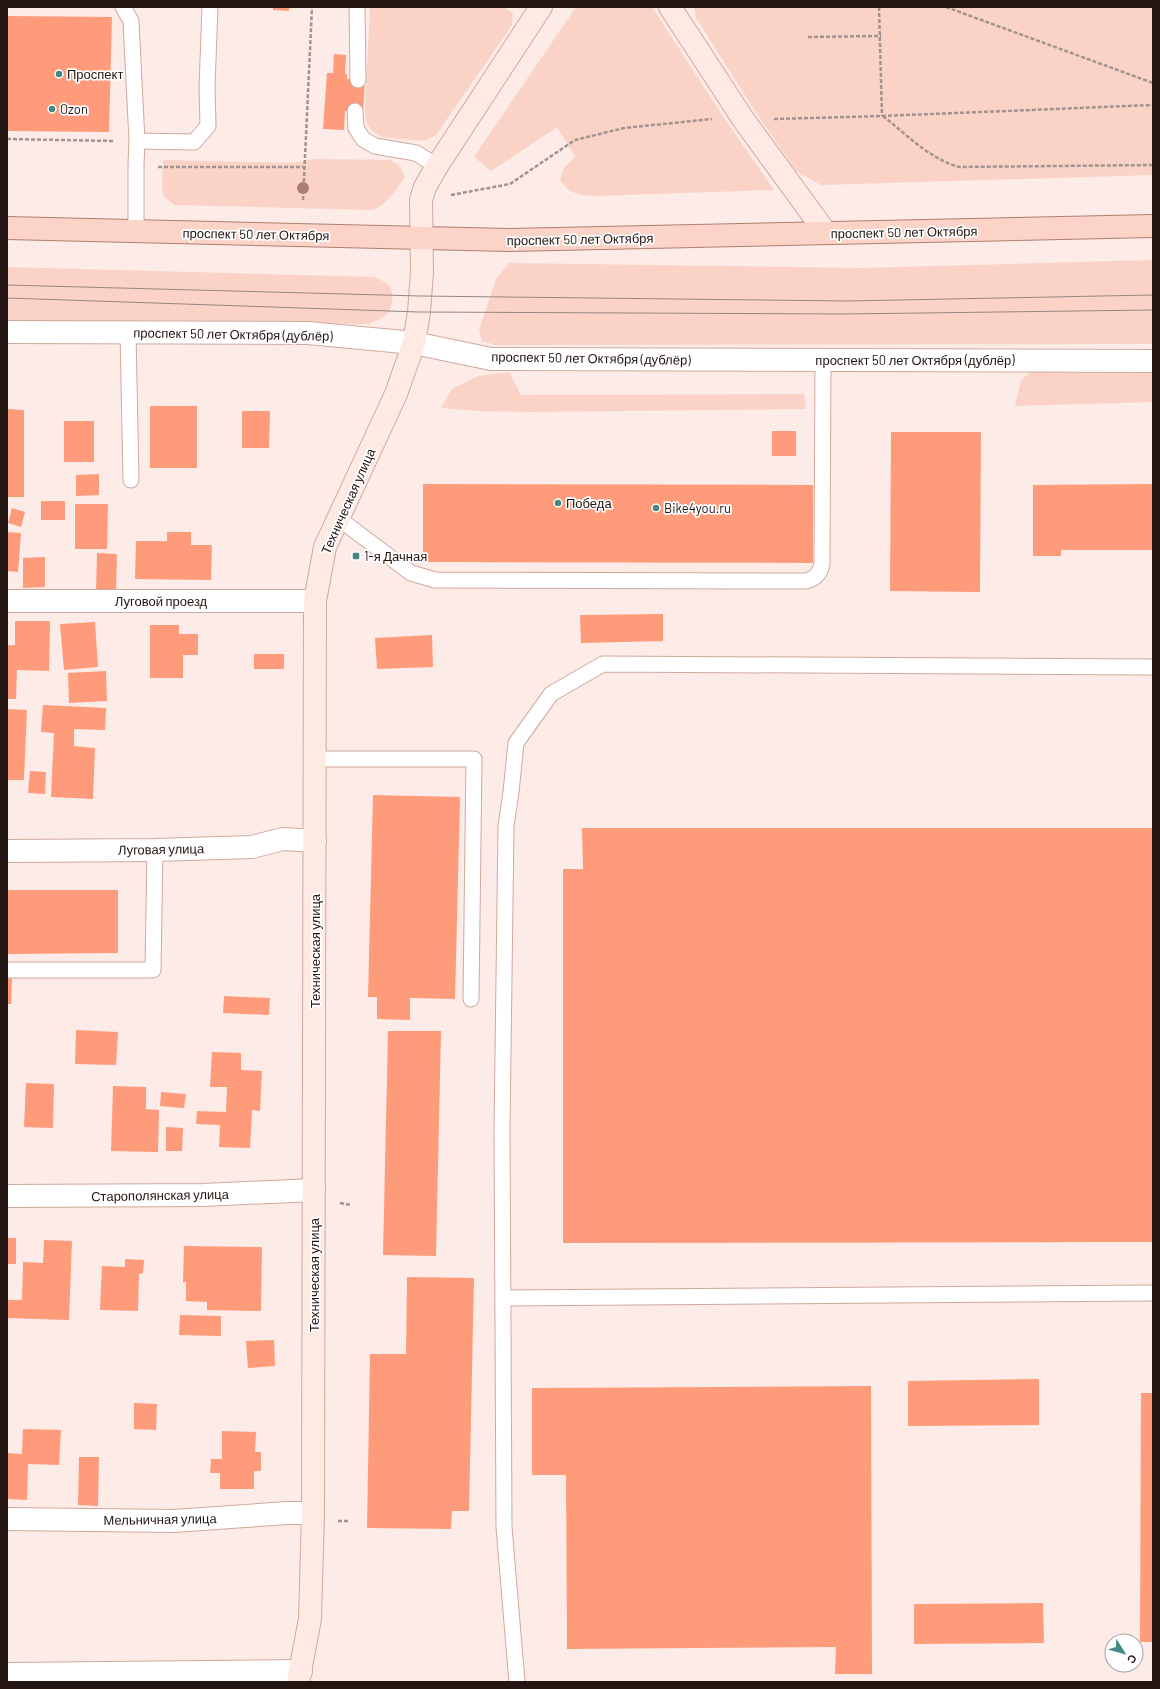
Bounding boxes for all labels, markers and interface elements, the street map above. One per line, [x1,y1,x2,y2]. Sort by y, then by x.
place label: Проспект [67,66,123,82]
marker: Проспект [54,69,64,79]
place label: Ozon [60,101,88,117]
marker: Ozon [47,104,57,114]
street label: проспект 50 лет Октября [831,223,977,241]
street label: проспект 50 лет Октября [183,225,329,243]
street label: проспект 50 лет Октября [507,230,653,248]
street label: проспект 50 лет Октября (дублёр) [133,324,333,344]
street label: проспект 50 лет Октября (дублёр) [491,348,691,368]
street label: проспект 50 лет Октября (дублёр) [815,352,1015,368]
street label: Техническая улица [317,445,379,556]
place label: Победа [566,495,612,511]
marker: Победа [553,498,563,508]
place label: Bike4you.ru [664,500,731,516]
marker: Bike4you.ru [651,503,661,513]
place label: 1-я Дачная [364,548,427,564]
marker: 1-я Дачная [351,551,361,561]
street label: Луговой проезд [115,593,208,609]
street label: Луговая улица [118,840,205,858]
street label: Техническая улица [307,893,323,1008]
street label: Старополянская улица [91,1186,230,1204]
street label: Техническая улица [306,1217,322,1332]
street label: Мельничная улица [103,1510,217,1528]
north arrow [1104,1633,1144,1673]
text: С [1125,1652,1140,1666]

